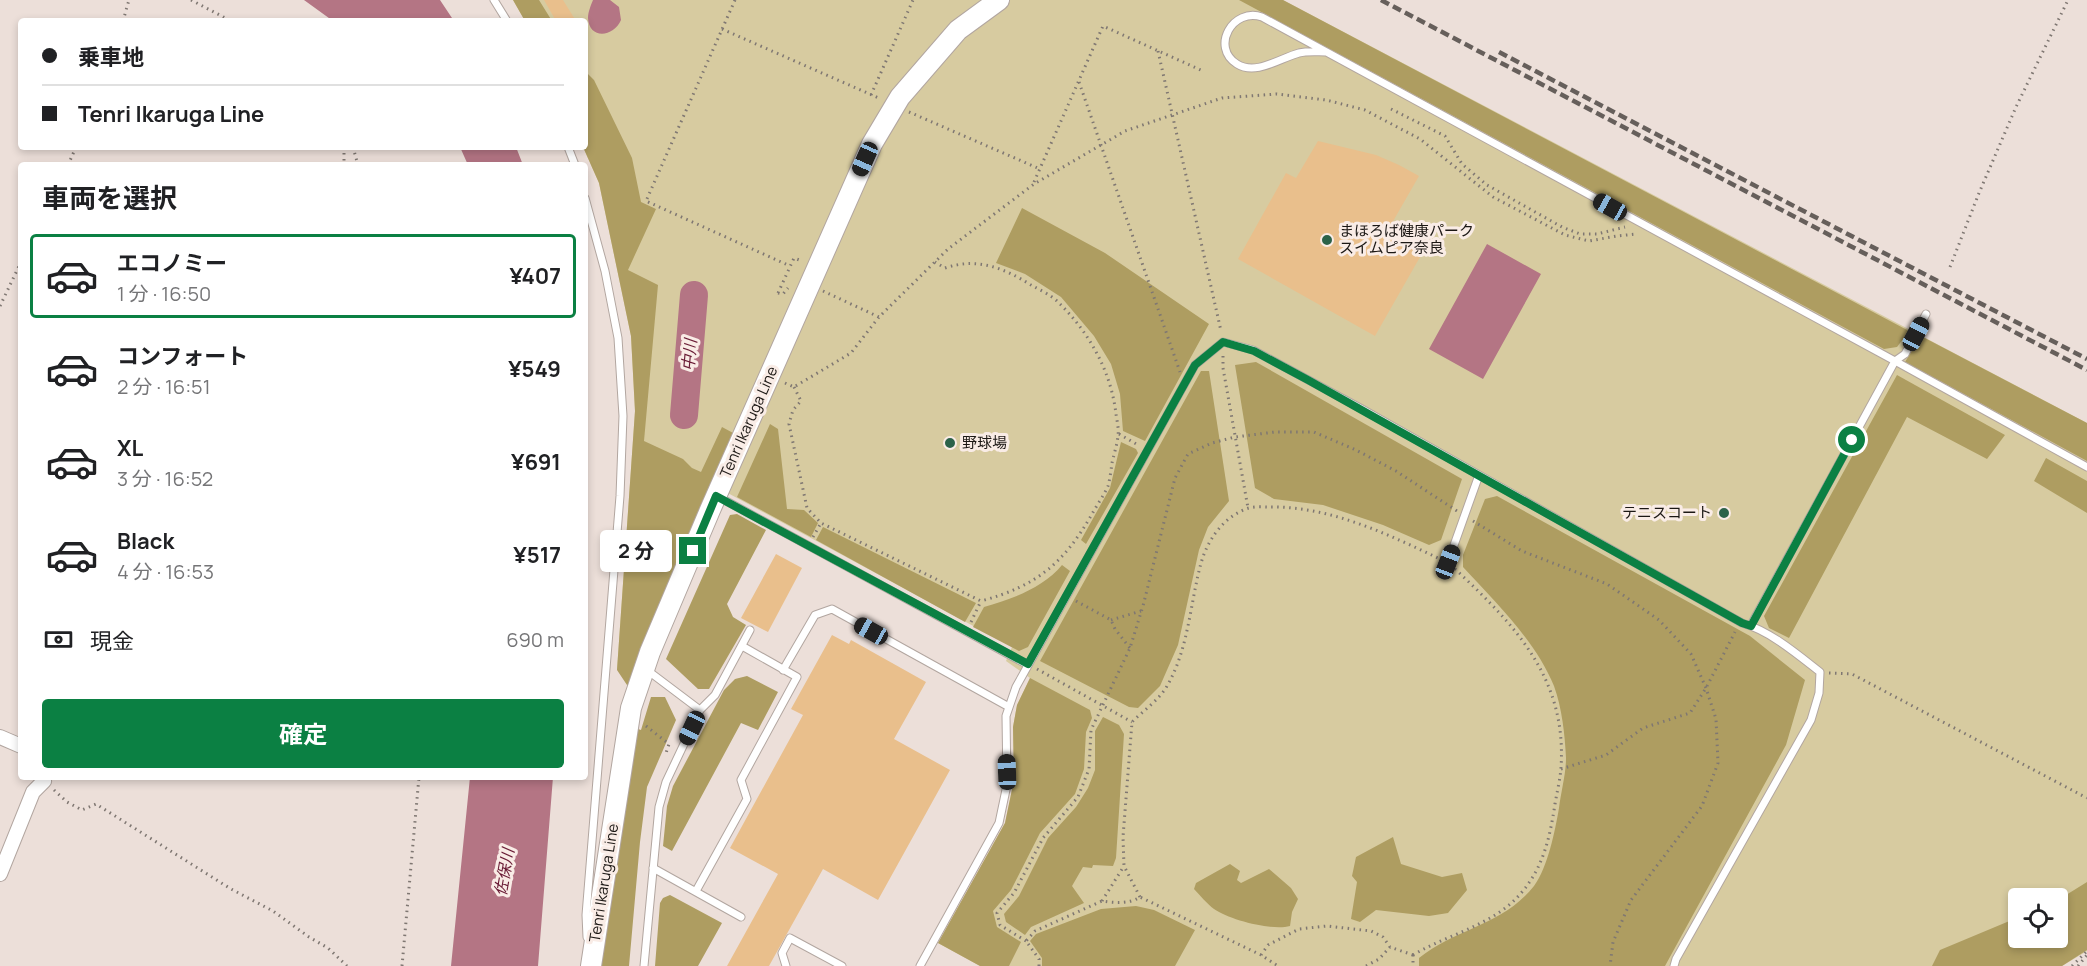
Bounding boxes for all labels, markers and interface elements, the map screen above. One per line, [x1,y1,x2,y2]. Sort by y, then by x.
text: 乗車地 [78,42,144,72]
text: Tenri Ikaruga Line [78,99,264,129]
car [849,139,881,179]
text: 車両を選択 [42,179,177,216]
car [1590,190,1630,224]
place label: まほろば健康パーク スイムピア奈良 [1339,220,1474,258]
marker: まほろば健康パーク スイムピア奈良 [1320,233,1334,247]
text: エコノミー [117,248,227,278]
icon: car [45,249,99,303]
text: ¥407 [509,261,561,291]
text: 1 分 · 16:50 [117,280,211,307]
car [1900,314,1932,354]
water label: 中川 [677,336,702,372]
text: コンフォート [117,341,248,371]
icon: car [45,342,99,396]
text: ¥549 [508,354,561,384]
street label: Tenri Ikaruga Line [715,363,783,481]
text: 2 分 · 16:51 [117,373,210,400]
route start [1838,426,1865,453]
place label: 野球場 [962,432,1007,453]
text: XL [117,433,143,463]
icon: car [45,435,99,489]
marker: 野球場 [943,436,957,450]
text: ¥691 [511,447,561,477]
text: 3 分 · 16:52 [117,465,213,492]
place label: テニスコート [1622,502,1712,523]
marker: テニスコート [1717,506,1731,520]
text: Black [117,526,174,556]
icon: car [45,528,99,582]
callout: 2 分 [600,530,672,572]
text: 2 分 [618,537,654,564]
route end [679,537,706,564]
text: ¥517 [513,540,561,570]
car [1433,542,1463,582]
text: 4 分 · 16:53 [117,558,214,585]
car [851,614,891,648]
icon: cash [42,623,75,656]
text: 現金 [90,626,134,656]
text: 690 m [506,626,564,653]
button: 確定 [42,699,564,768]
car [676,708,708,748]
car [997,754,1017,790]
street label: Tenri Ikaruga Line [584,822,623,944]
water label: 佐保川 [489,844,519,898]
map controls [2008,888,2068,948]
button: locate [2008,888,2068,948]

